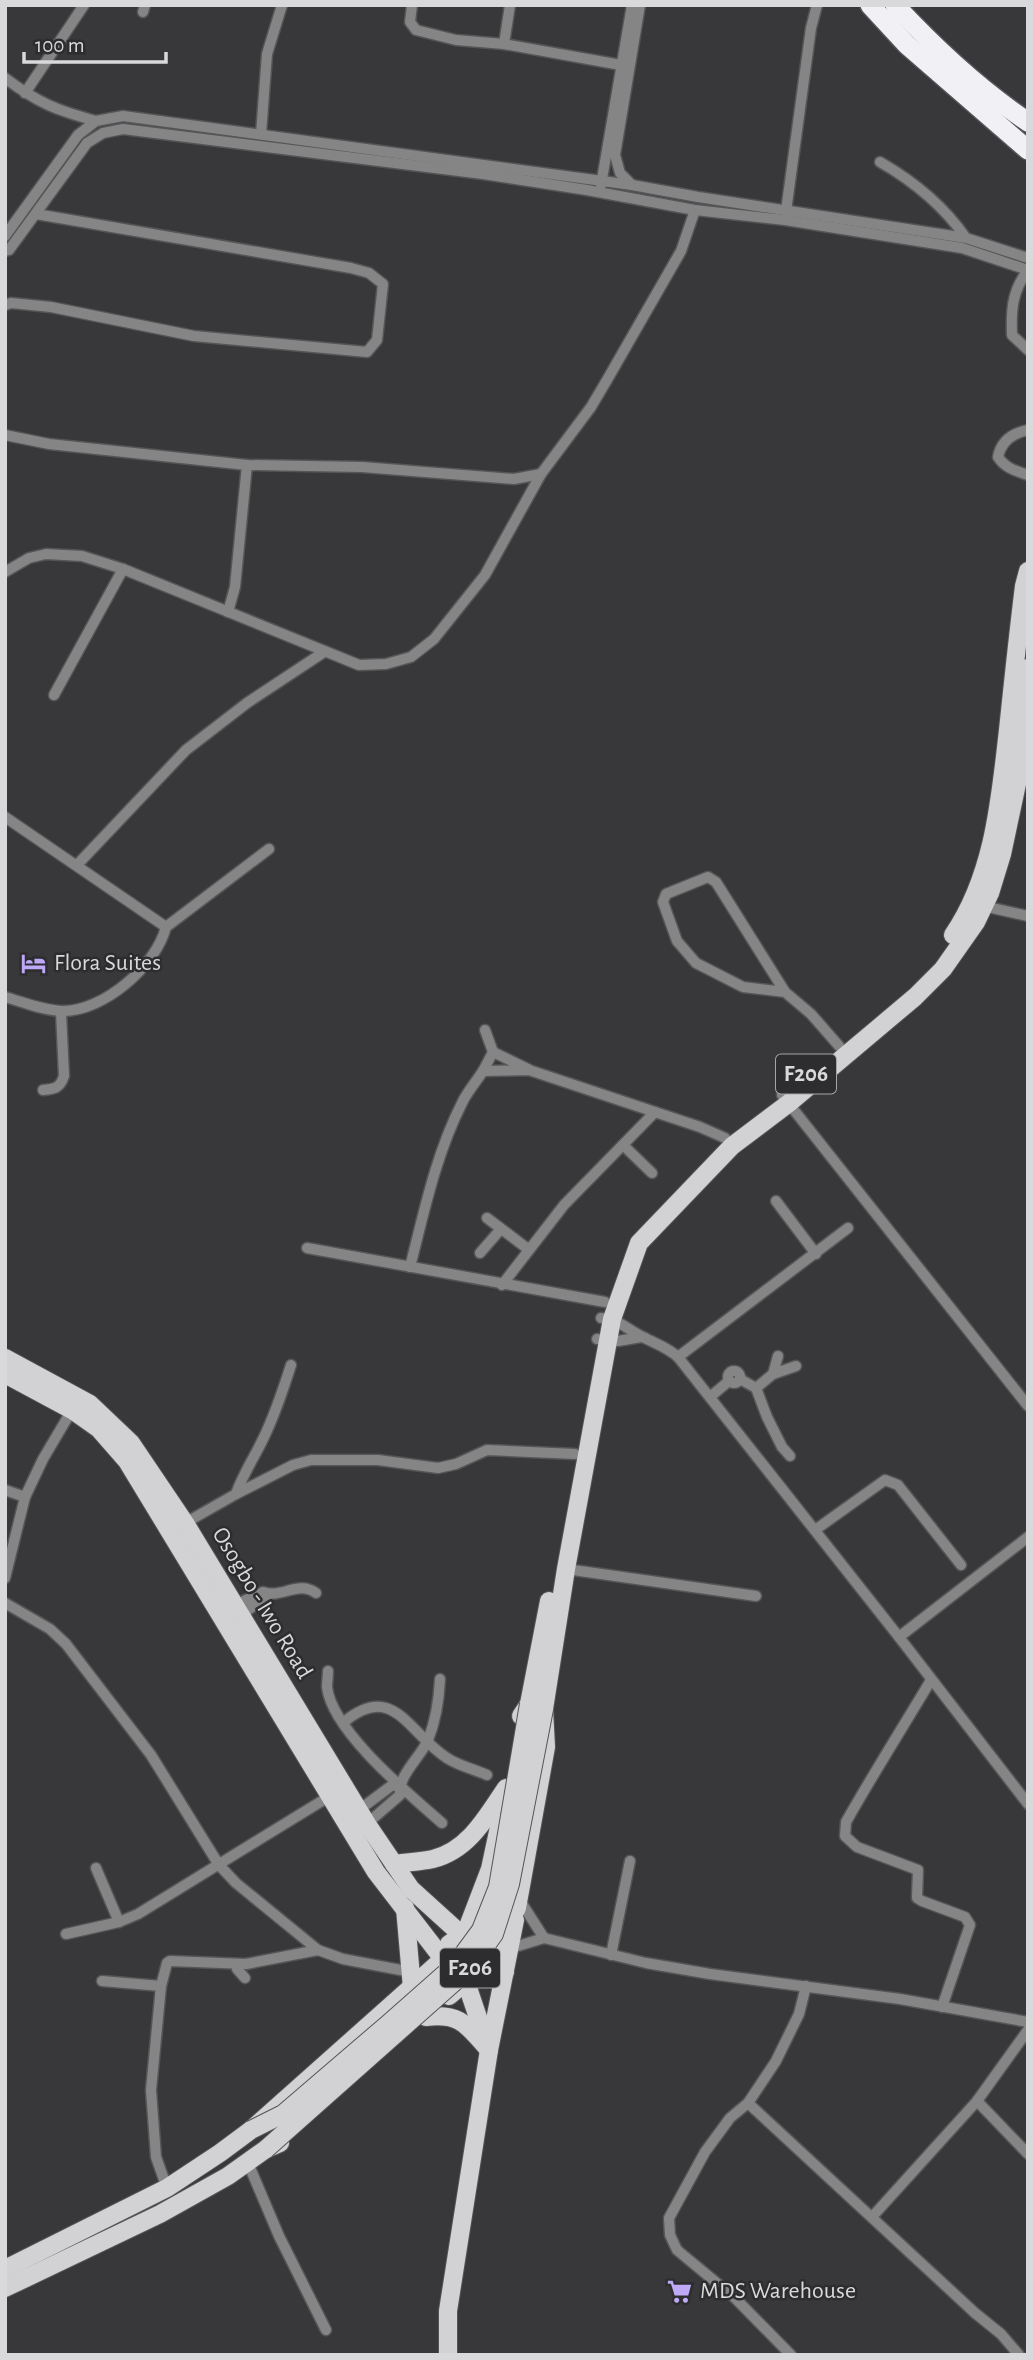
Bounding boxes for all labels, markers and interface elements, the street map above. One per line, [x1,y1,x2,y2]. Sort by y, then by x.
scale bar [24,21,166,65]
text: 100 m [35,35,85,56]
hotel icon: Flora Suites [20,949,48,977]
place label: Flora Suites [54,951,161,975]
road number: F206 [776,1054,836,1093]
street label: Osogbo - Iwo Road [207,1523,317,1683]
road number: F206 [440,1949,500,1988]
supermarket icon: MDS Warehouse [666,2277,694,2305]
place label: MDS Warehouse [700,2279,856,2303]

